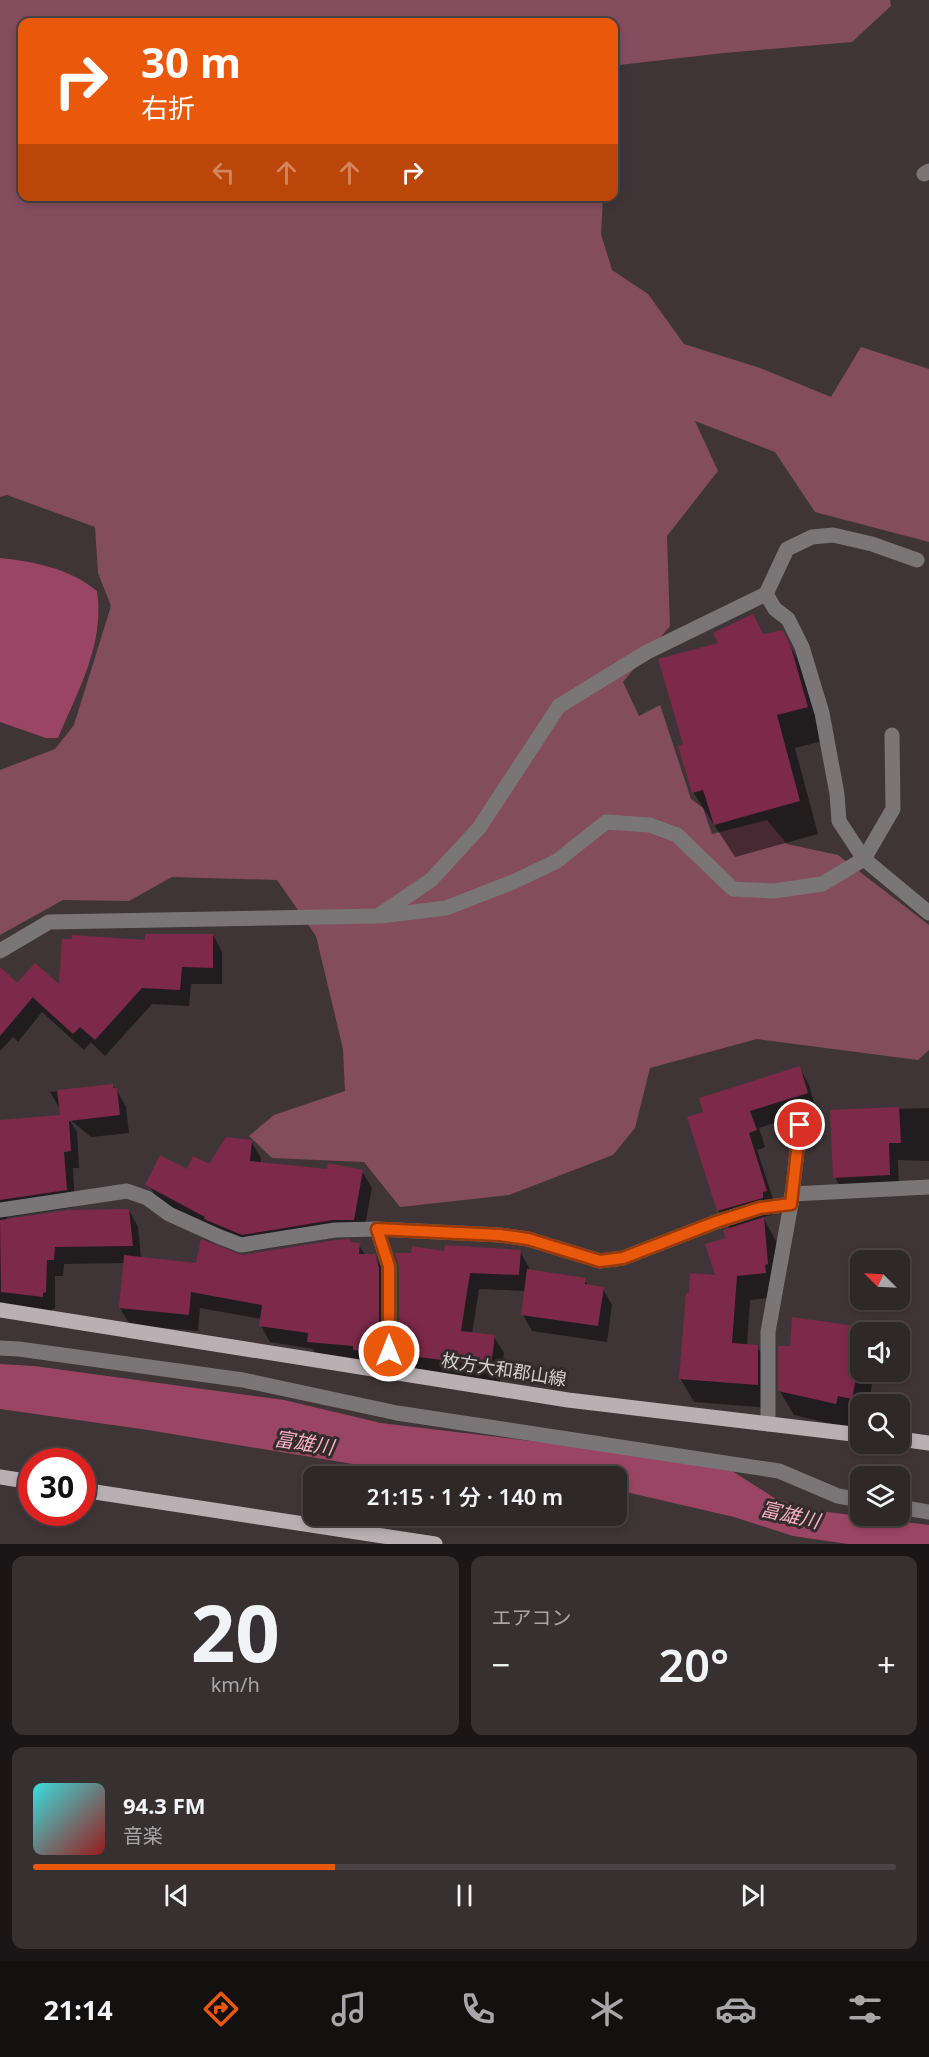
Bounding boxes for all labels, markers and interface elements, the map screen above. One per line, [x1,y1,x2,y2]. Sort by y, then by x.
text: 30 m [141,33,241,90]
icon: right [42,42,120,120]
text: 右折 [141,89,195,126]
icon: left [207,156,240,189]
icon: ahead [270,156,303,189]
icon: ahead [333,156,366,189]
icon: right [396,156,429,189]
pin [774,1099,825,1150]
icon: arrive [783,1108,816,1141]
north arrow [850,1250,910,1310]
map controls [850,1250,910,1526]
position arrow [357,1319,421,1383]
button: sound [850,1322,910,1382]
street label: 枚方大和郡山線 [440,1347,568,1391]
button: search [850,1394,910,1454]
water label: 富雄川 [272,1424,338,1461]
speed limit sign: 30 [18,1448,96,1526]
button: layers [850,1466,910,1526]
text: 21:15 · 1 分 · 140 m [367,1481,563,1511]
water label: 富雄川 [758,1495,824,1535]
text: 20 [191,1579,280,1685]
text: エアコン [492,1604,572,1631]
text: 20° [658,1634,729,1695]
text: − [492,1642,510,1687]
text: + [877,1642,896,1687]
text: km/h [211,1671,260,1698]
text: 94.3 FM [123,1790,205,1820]
text: 音楽 [123,1822,163,1849]
icon: previous [160,1879,193,1912]
icon: pause [448,1879,481,1912]
icon: next [736,1879,769,1912]
icon: directions [200,1988,242,2030]
icon: music [328,1988,370,2030]
icon: phone [457,1988,499,2030]
icon: climate [586,1988,628,2030]
icon: car [715,1988,757,2030]
icon: filters [844,1988,886,2030]
text: 21:14 [43,1991,113,2028]

